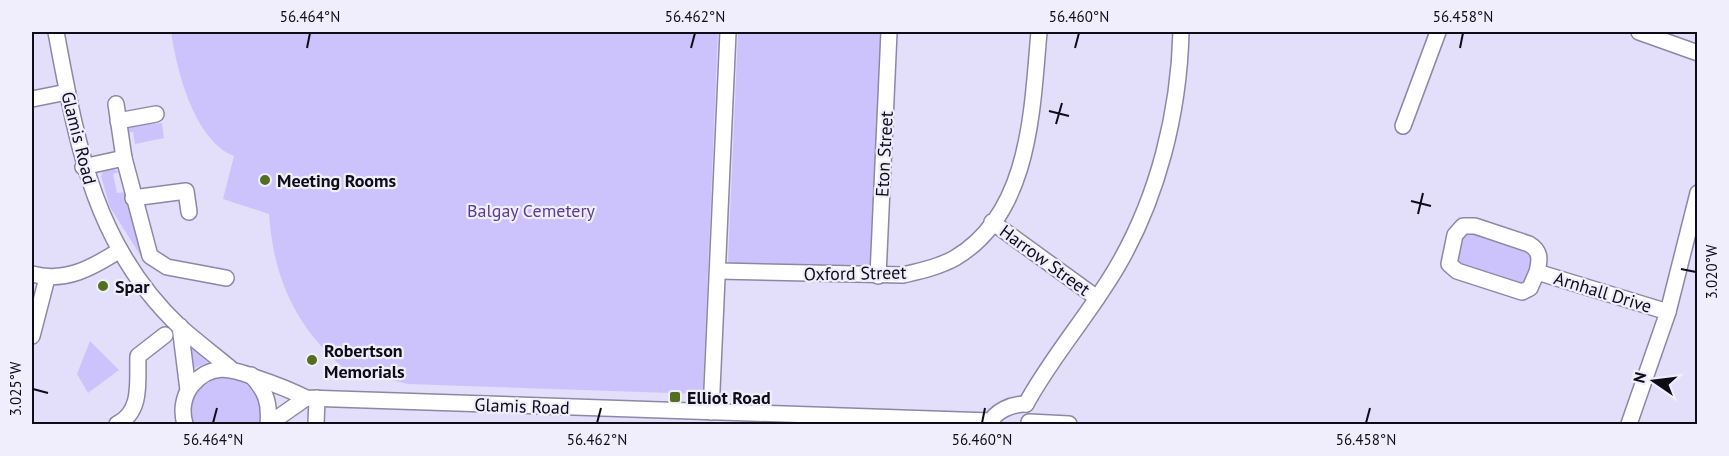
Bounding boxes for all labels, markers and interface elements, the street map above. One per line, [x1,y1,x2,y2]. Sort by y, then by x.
text: 56.464°N [280,7,340,26]
text: 56.462°N [665,7,725,26]
text: 56.460°N [1049,7,1109,26]
text: 56.458°N [1433,7,1493,26]
street label: Glamis Road [56,89,102,187]
street label: Eton Street [870,111,898,197]
place label: Meeting Rooms [277,169,397,192]
marker: Meeting Rooms [258,173,272,187]
park label: Balgay Cemetery [467,199,596,222]
street label: Harrow Street [995,219,1095,301]
text: 3.020°W [1702,244,1721,299]
street label: Oxford Street [803,261,907,285]
street label: Arnhall Drive [1551,266,1655,318]
place label: Spar [115,275,150,298]
marker: Spar [96,279,110,293]
place label: Robertson Memorials [324,339,405,383]
north arrow [1624,351,1684,411]
marker: Robertson Memorials [305,353,319,367]
text: 3.025°W [6,361,25,416]
text: N [1628,370,1650,385]
place label: Elliot Road [687,386,771,409]
marker: Elliot Road [668,390,682,404]
street label: Glamis Road [474,393,570,419]
text: 56.464°N [183,430,243,449]
text: 56.462°N [567,430,627,449]
text: 56.460°N [952,430,1012,449]
text: 56.458°N [1336,430,1396,449]

